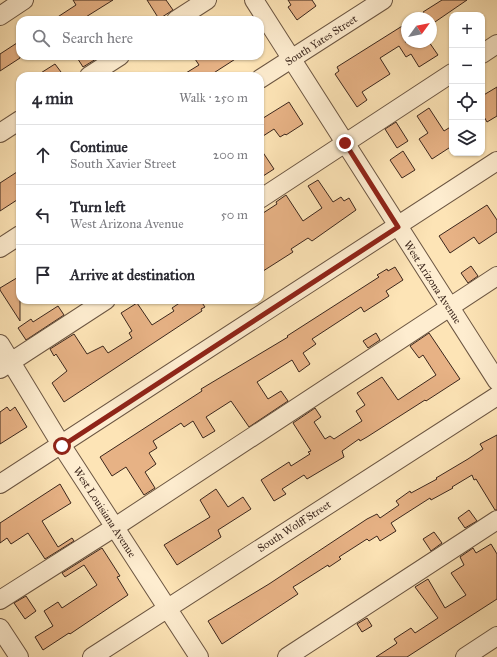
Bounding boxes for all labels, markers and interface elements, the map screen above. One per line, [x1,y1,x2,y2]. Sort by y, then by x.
street label: South Yates Street [283,12,360,69]
north arrow [401,12,437,48]
map controls [449,12,485,156]
button: + [449,12,485,48]
search box [16,16,264,60]
icon: search [30,27,52,49]
text: Search here [62,29,133,47]
button: − [449,48,485,84]
button: locate [449,84,485,120]
text: 4 min [32,88,73,109]
text: Walk · 250 m [179,90,248,106]
button: layers [449,120,485,156]
route end [336,134,354,152]
text: Continue [70,138,128,156]
icon: ahead [32,144,54,166]
text: 200 m [213,147,248,163]
text: South Xavier Street [70,156,176,172]
text: Turn left [70,198,126,216]
icon: left [32,204,54,226]
text: 50 m [221,207,248,223]
text: West Arizona Avenue [70,216,184,232]
street label: West Arizona Avenue [401,238,464,326]
icon: arrive [32,264,54,286]
text: Arrive at destination [70,266,195,284]
route start [53,437,71,455]
street label: West Louisiana Avenue [70,465,139,560]
street label: South Wolff Street [255,498,334,555]

